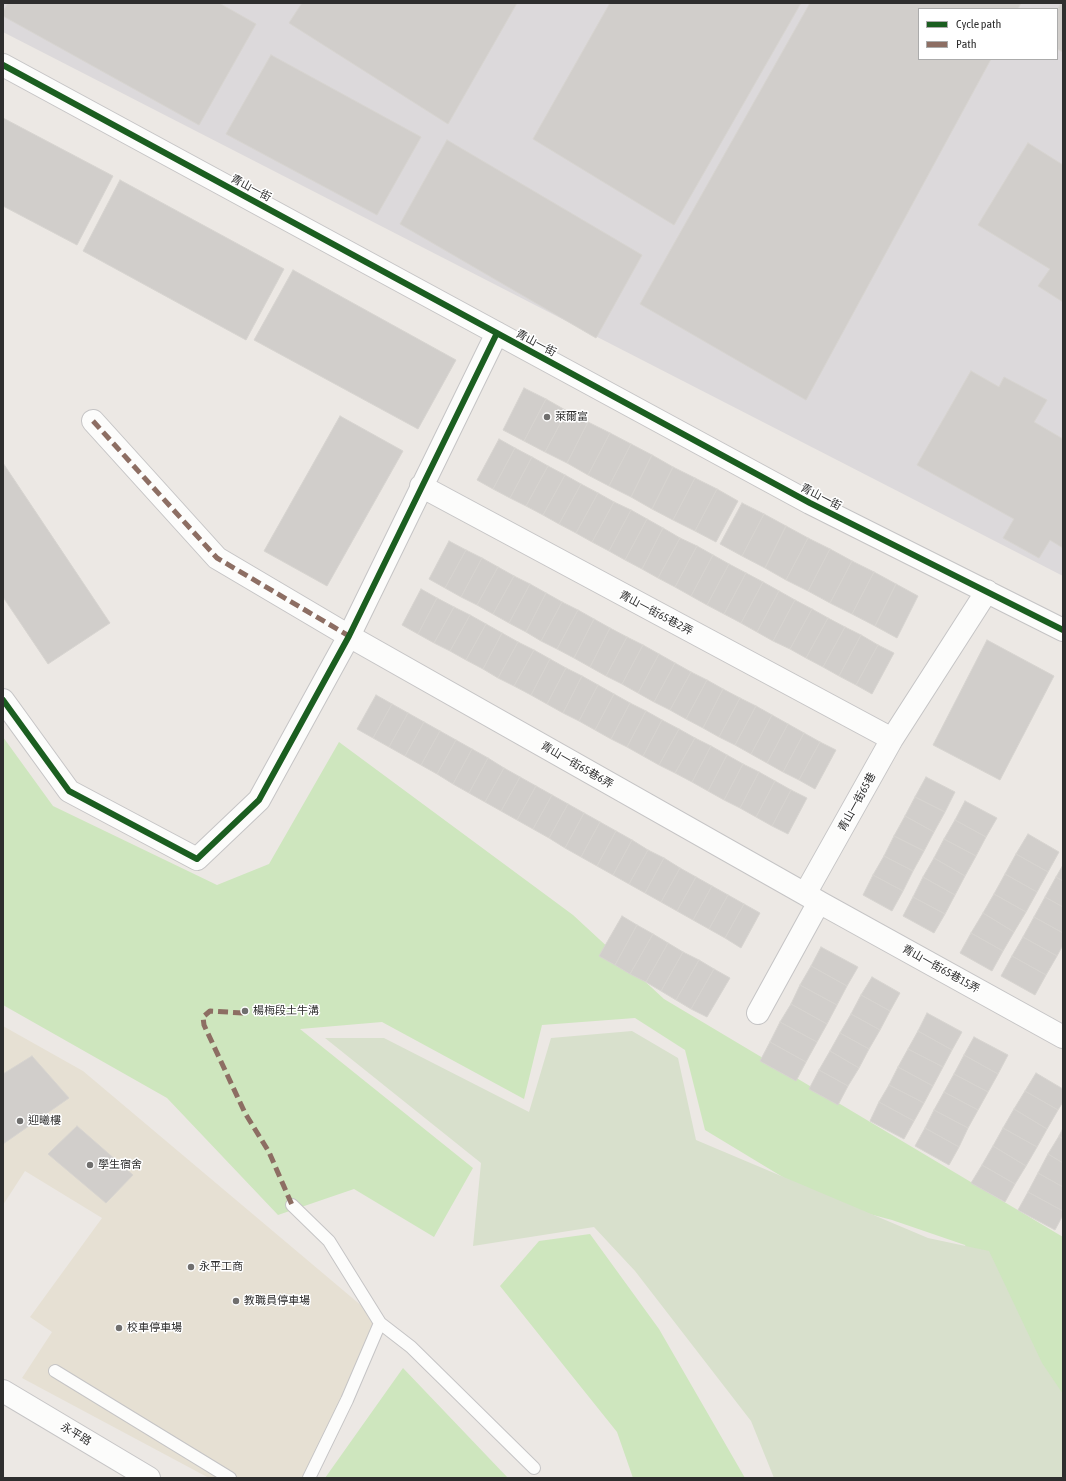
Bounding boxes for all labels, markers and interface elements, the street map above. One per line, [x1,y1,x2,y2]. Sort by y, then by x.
legend [918,8,1058,60]
text: Cycle path [956,17,1001,31]
text: Path [956,37,977,51]
street label: 青山一街 [228,172,274,204]
street label: 青山一街 [513,327,559,359]
place label: 萊爾富 [555,410,588,424]
marker: 萊爾富 [542,412,552,422]
street label: 青山一街 [798,481,844,513]
street label: 青山一街65巷2弄 [617,588,695,638]
street label: 青山一街65巷6弄 [538,739,616,791]
street label: 青山一街65巷 [835,770,879,834]
street label: 青山一街65巷15弄 [900,942,982,996]
place label: 楊梅段土牛溝 [253,1004,319,1018]
marker: 楊梅段土牛溝 [240,1006,250,1016]
place label: 迎曦樓 [28,1114,61,1128]
marker: 迎曦樓 [15,1116,25,1126]
place label: 學生宿舍 [98,1158,142,1172]
marker: 學生宿舍 [85,1160,95,1170]
place label: 永平工商 [199,1260,243,1274]
marker: 永平工商 [186,1262,196,1272]
place label: 教職員停車場 [244,1294,310,1308]
marker: 教職員停車場 [231,1296,241,1306]
place label: 校車停車場 [127,1321,182,1335]
marker: 校車停車場 [114,1323,124,1333]
street label: 永平路 [58,1420,94,1448]

